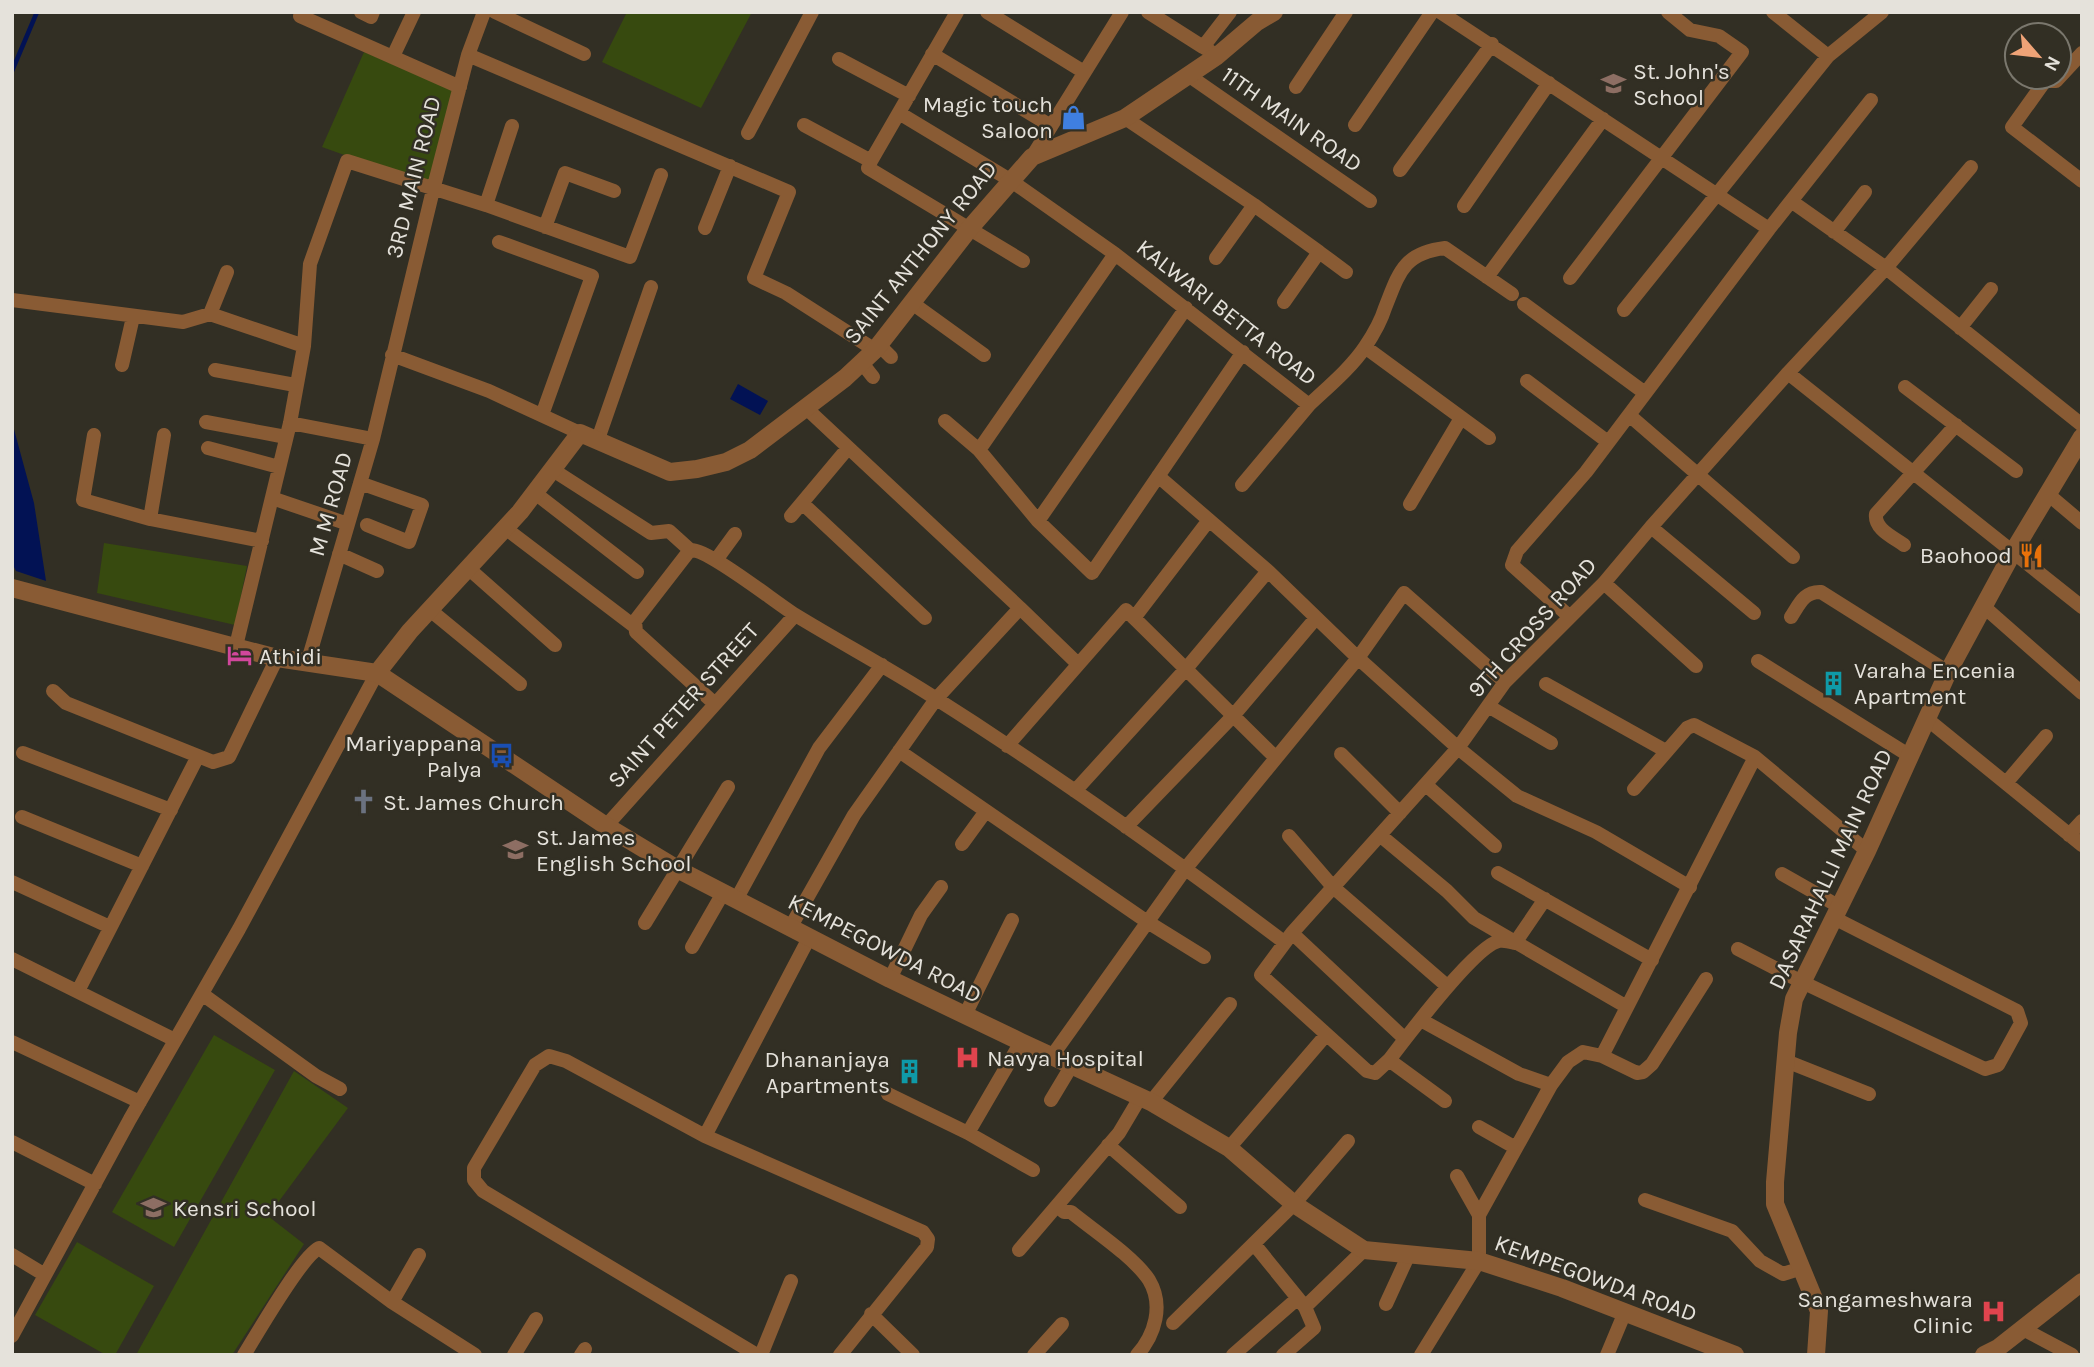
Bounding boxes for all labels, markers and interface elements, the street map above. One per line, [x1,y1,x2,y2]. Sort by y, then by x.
north arrow [2003,21,2073,91]
text: N [2039,52,2065,75]
place label: St. John's School [1633,58,1730,111]
street label: 11TH MAIN ROAD [1216,61,1367,178]
school or university icon: St. John's School [1599,70,1627,98]
place label: Magic touch Saloon [923,91,1053,144]
street label: 3RD MAIN ROAD [380,93,447,261]
shop icon: Magic touch Saloon [1059,103,1087,131]
street label: SAINT ANTHONY ROAD [838,155,1003,349]
street label: KALWARI BETTA ROAD [1131,234,1322,391]
street label: M M ROAD [303,449,358,559]
restaurant icon: Baohood [2018,541,2046,569]
place label: Baohood [1920,542,2012,569]
street label: 9TH CROSS ROAD [1462,552,1602,703]
street label: SAINT PETER STREET [602,617,765,793]
hotel icon: Athidi [225,642,253,670]
place label: Athidi [259,643,322,670]
place label: Varaha Encenia Apartment [1854,657,2016,710]
building icon: Varaha Encenia Apartment [1820,669,1848,697]
place label: Mariyappana Palya [345,730,482,783]
bus stop icon: Mariyappana Palya [488,742,516,770]
street label: DASARAHALLI MAIN ROAD [1763,745,1898,994]
church icon: St. James Church [349,788,377,816]
place label: St. James Church [383,789,564,816]
place label: St. James English School [536,824,692,877]
school or university icon: St. James English School [502,836,530,864]
street label: KEMPEGOWDA ROAD [784,888,986,1009]
hospital icon: Navya Hospital [953,1044,981,1072]
place label: Navya Hospital [987,1045,1144,1072]
place label: Dhananjaya Apartments [765,1046,890,1099]
building icon: Dhananjaya Apartments [896,1058,924,1086]
school or university icon: Kensri School [139,1194,167,1222]
place label: Kensri School [173,1195,317,1222]
street label: KEMPEGOWDA ROAD [1491,1229,1701,1328]
place label: Sangameshwara Clinic [1797,1286,1973,1339]
hospital icon: Sangameshwara Clinic [1979,1298,2007,1326]

